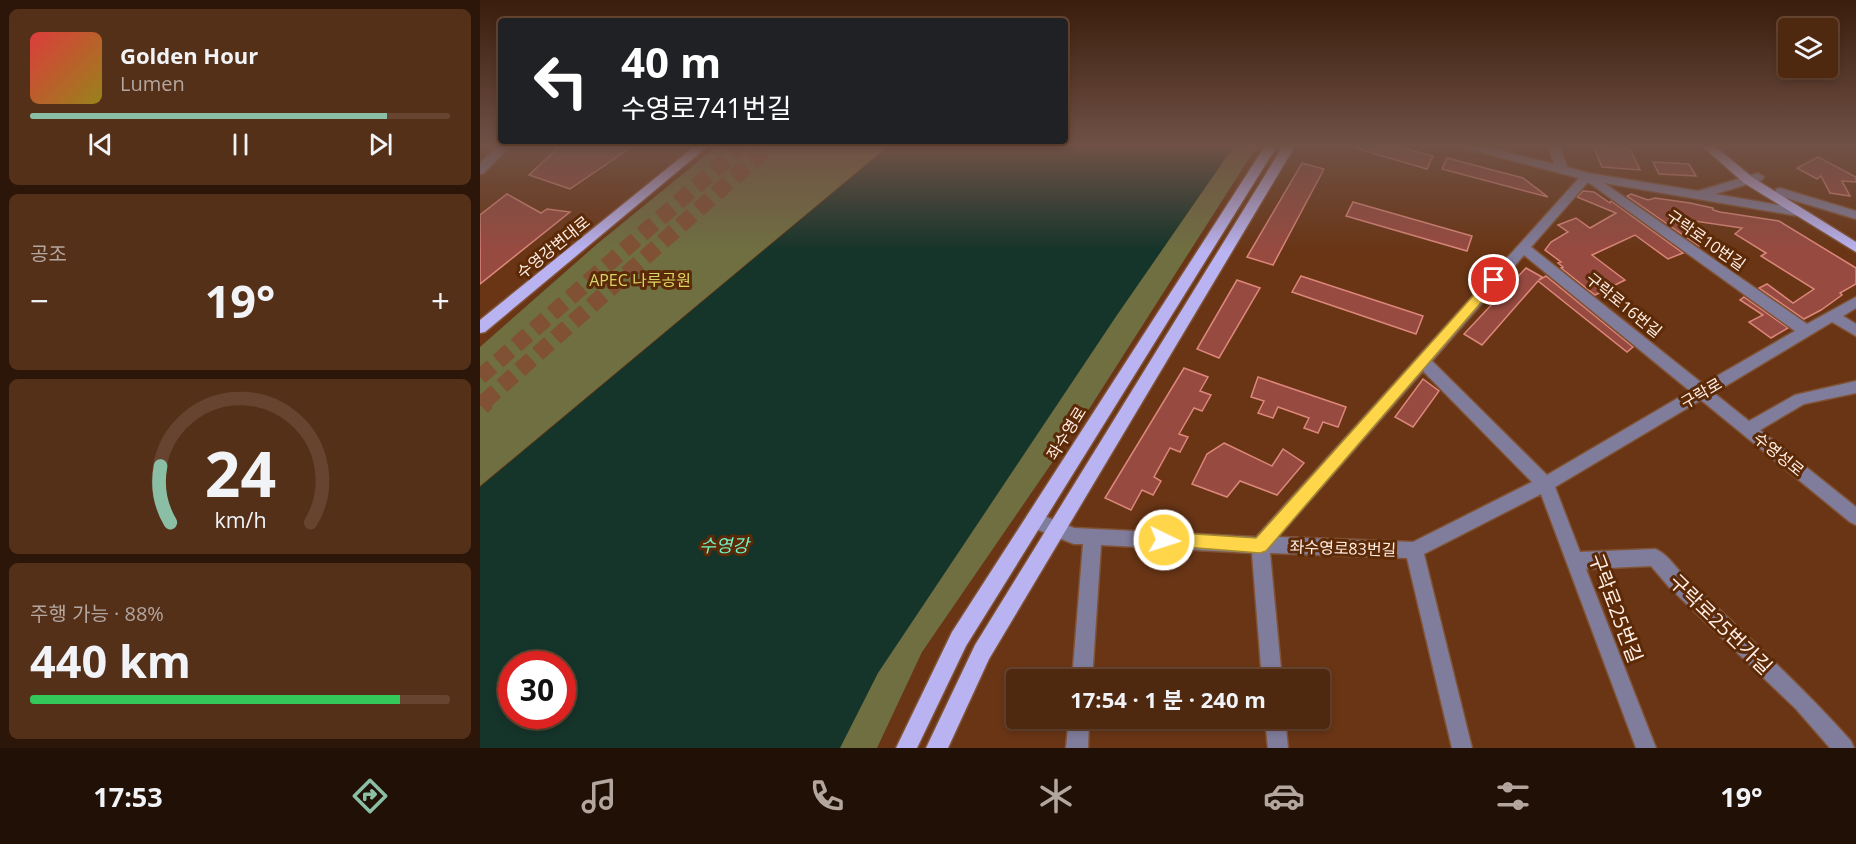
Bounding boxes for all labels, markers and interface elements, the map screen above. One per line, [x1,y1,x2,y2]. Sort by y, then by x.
map controls [1778,18,1838,78]
button: layers [1778,18,1838,78]
text: 40 m [621,33,721,90]
text: Golden Hour [120,40,258,70]
icon: left [522,42,600,120]
text: Lumen [120,70,185,97]
text: 수영로741번길 [621,89,792,126]
icon: previous [84,128,117,161]
icon: pause [224,128,257,161]
icon: next [364,128,397,161]
street label: 구락로10번길 [1662,205,1750,275]
street label: 수영강변대로 [512,210,594,283]
text: 공조 [30,240,67,267]
pin [1468,254,1519,305]
icon: arrive [1477,263,1510,296]
street label: 구락로16번길 [1581,268,1667,342]
park label: APEC 나루공원 [589,269,691,291]
text: 19° [205,270,275,331]
text: − [30,278,49,323]
text: + [431,278,450,323]
street label: 구락로 [1676,372,1726,414]
street label: 좌수영로 [1041,402,1091,464]
street label: 수영성로 [1749,427,1809,481]
text: 24 [204,431,276,516]
text: km/h [214,506,266,535]
position arrow [1132,508,1196,572]
water label: 수영강 [699,533,751,557]
street label: 좌수영로83번길 [1289,535,1397,561]
street label: 구락로25번길 [1583,550,1649,666]
street label: 구락로25번가길 [1664,568,1778,680]
text: 주행 가능 · 88% [30,600,164,627]
text: 440 km [30,630,191,691]
speed limit sign: 30 [498,651,576,729]
text: 17:54 · 1 분 · 240 m [1070,684,1266,714]
icon: directions [349,775,391,817]
icon: music [578,775,620,817]
icon: phone [806,775,848,817]
icon: climate [1035,775,1077,817]
icon: car [1263,775,1305,817]
icon: filters [1492,775,1534,817]
text: 17:53 [93,778,163,815]
text: 19° [1720,778,1763,815]

